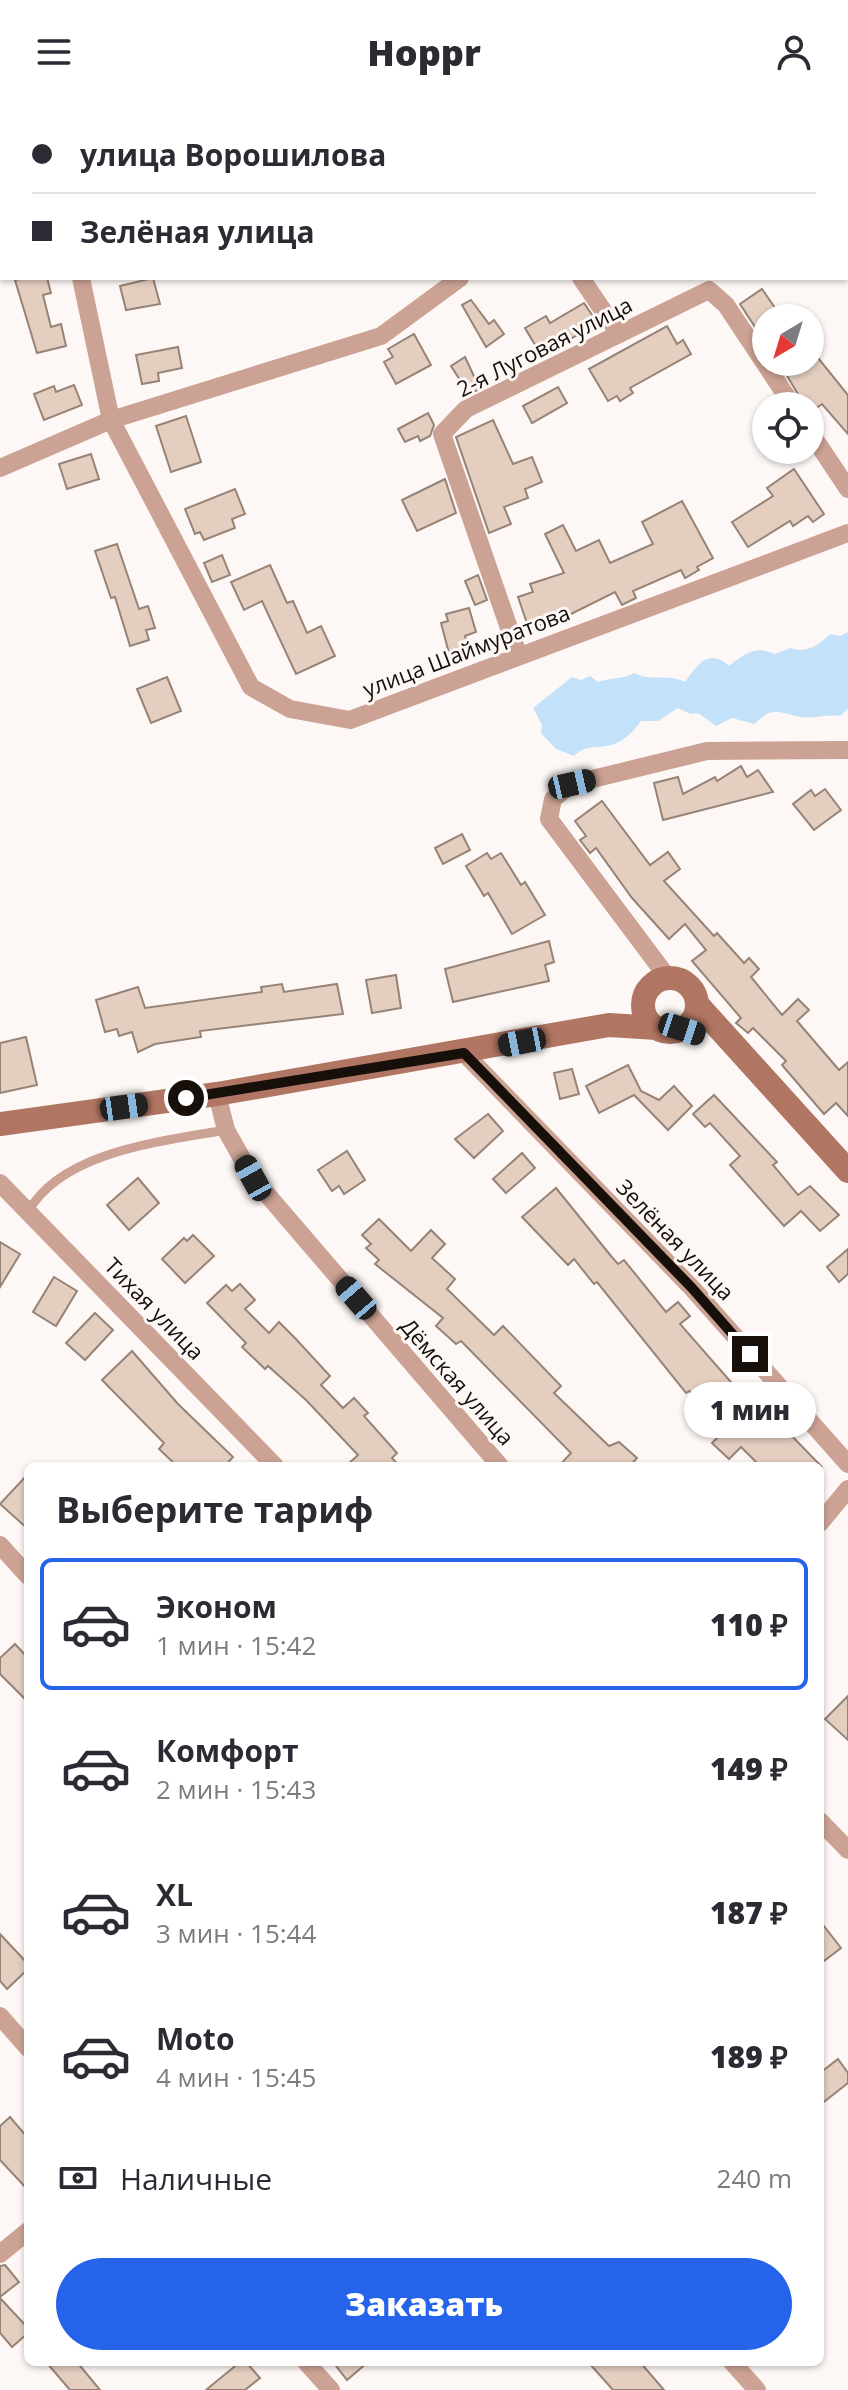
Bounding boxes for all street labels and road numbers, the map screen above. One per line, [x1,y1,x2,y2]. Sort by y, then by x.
street label: 2-я Луговая улица [451,289,637,403]
street label: улица Шаймуратова [358,597,574,703]
street label: Зелёная улица [610,1172,742,1306]
street label: Тихая улица [99,1250,211,1366]
street label: Дёмская улица [394,1311,522,1451]

